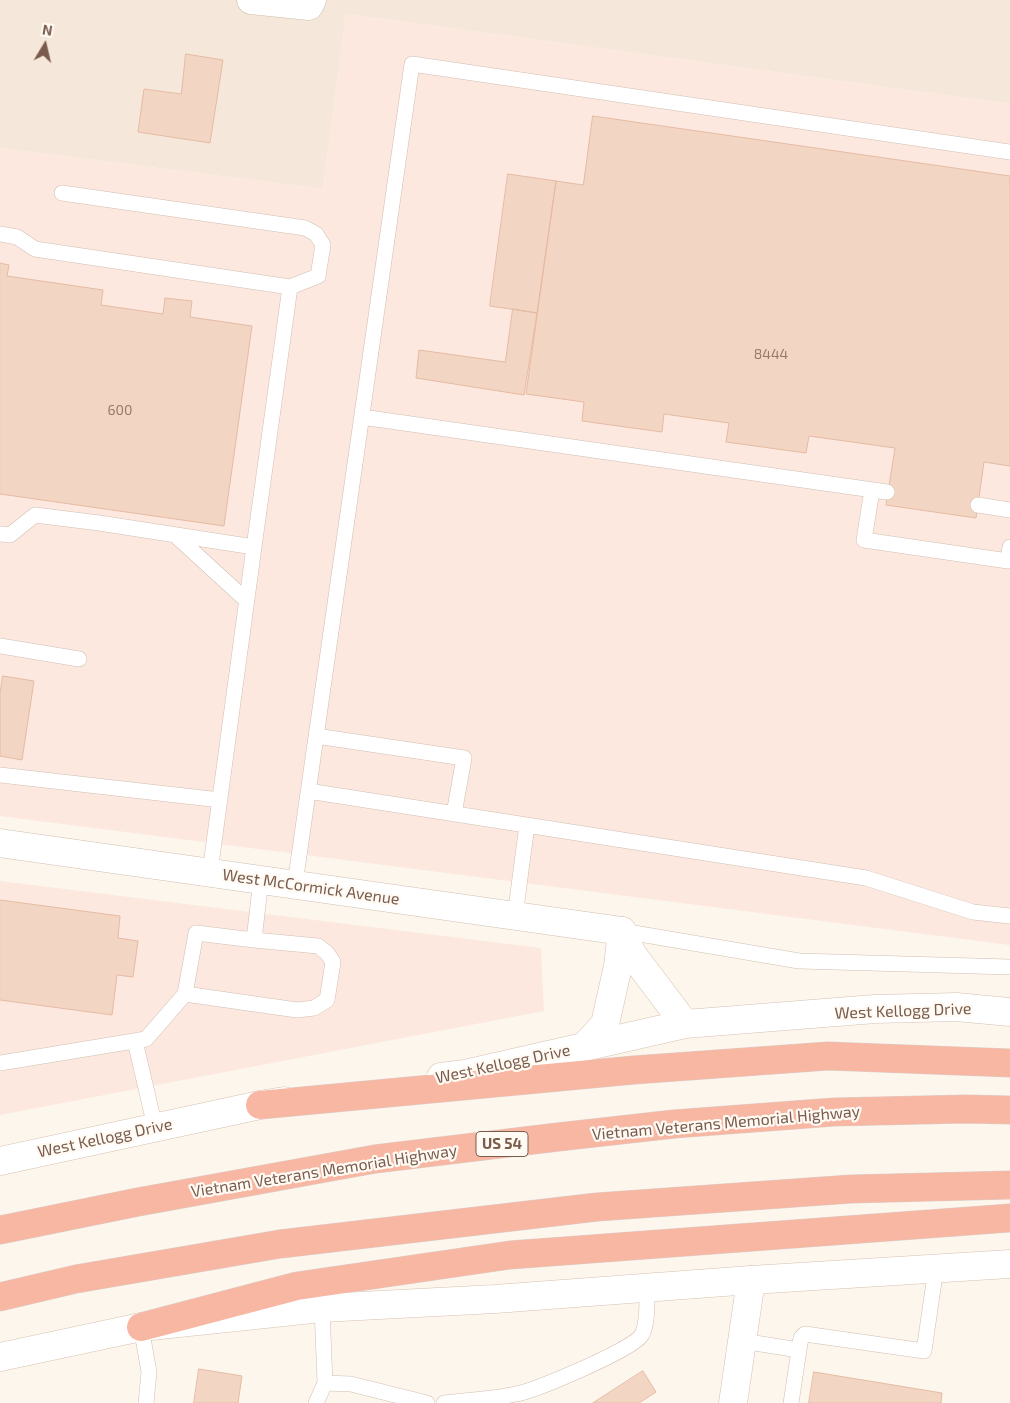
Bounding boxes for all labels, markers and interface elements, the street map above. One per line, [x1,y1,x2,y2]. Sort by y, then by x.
north arrow [20,20,70,70]
text: N [41,21,54,39]
house number: 8444 [754,346,788,362]
house number: 600 [108,402,132,418]
street label: West McCormick Avenue [221,865,401,909]
street label: West Kellogg Drive [834,999,972,1023]
street label: West Kellogg Drive [434,1040,572,1088]
street label: Vietnam Veterans Memorial Highway [591,1102,861,1144]
street label: West Kellogg Drive [36,1114,174,1162]
road number: US 54 [476,1132,528,1156]
street label: Vietnam Veterans Memorial Highway [190,1140,458,1202]

